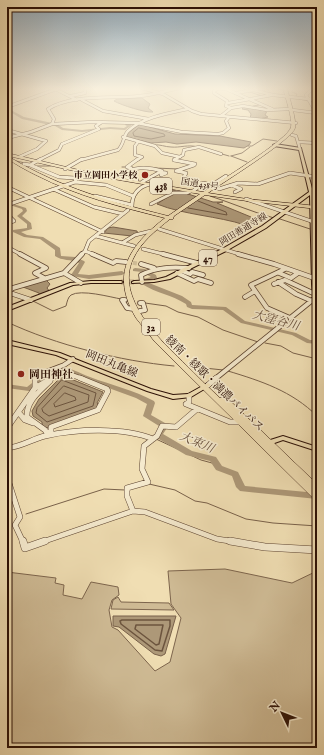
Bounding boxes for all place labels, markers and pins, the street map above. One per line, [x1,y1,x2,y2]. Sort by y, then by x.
place label: 市立岡田小学校 [74,170,138,181]
marker: 市立岡田小学校 [140,170,150,180]
place label: 岡田神社 [29,368,73,382]
marker: 岡田神社 [16,369,26,379]

